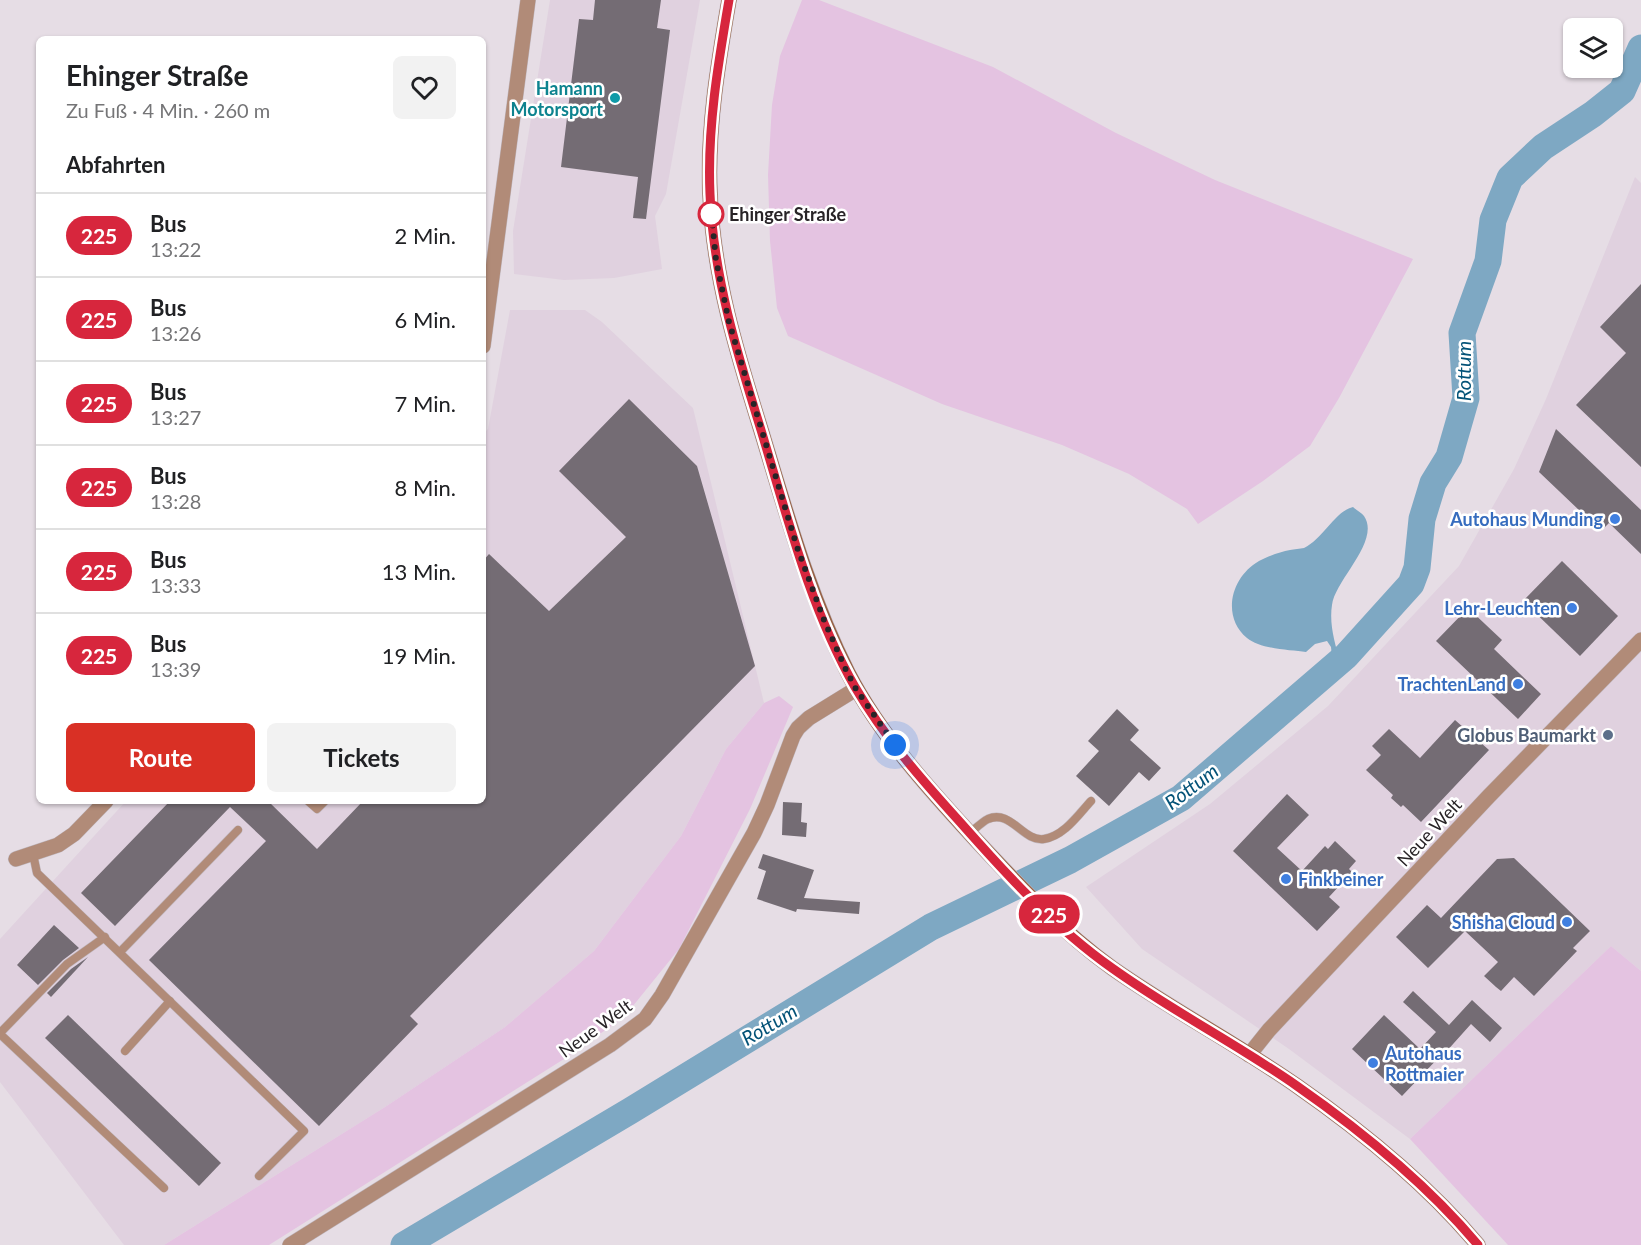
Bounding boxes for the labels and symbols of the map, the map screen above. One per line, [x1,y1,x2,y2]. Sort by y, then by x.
place label: Hamann Motorsport [511,77,603,120]
marker: Hamann Motorsport [608,91,622,105]
marker: Ehinger Straße [698,201,724,227]
place label: Ehinger Straße [729,203,847,225]
water label: Rottum [1451,341,1475,401]
place label: Autohaus Munding [1449,508,1603,530]
marker: Autohaus Munding [1608,512,1622,526]
place label: Lehr-Leuchten [1444,597,1560,619]
marker: Lehr-Leuchten [1565,601,1579,615]
place label: TrachtenLand [1398,673,1506,695]
marker: TrachtenLand [1511,677,1525,691]
place label: Globus Baumarkt [1457,724,1596,746]
marker: Globus Baumarkt [1601,728,1615,742]
your location [880,730,910,760]
water label: Rottum [1160,758,1222,814]
street label: Neue Welt [1392,793,1466,870]
place label: Finkbeiner [1298,868,1384,890]
marker: Finkbeiner [1279,872,1293,886]
line badge: 225 [1014,894,1084,934]
place label: Shisha Cloud [1452,911,1555,933]
marker: Shisha Cloud [1560,915,1574,929]
street label: Neue Welt [554,994,636,1062]
water label: Rottum [737,998,801,1050]
place label: Autohaus Rottmaier [1384,1042,1464,1085]
marker: Autohaus Rottmaier [1366,1056,1380,1070]

